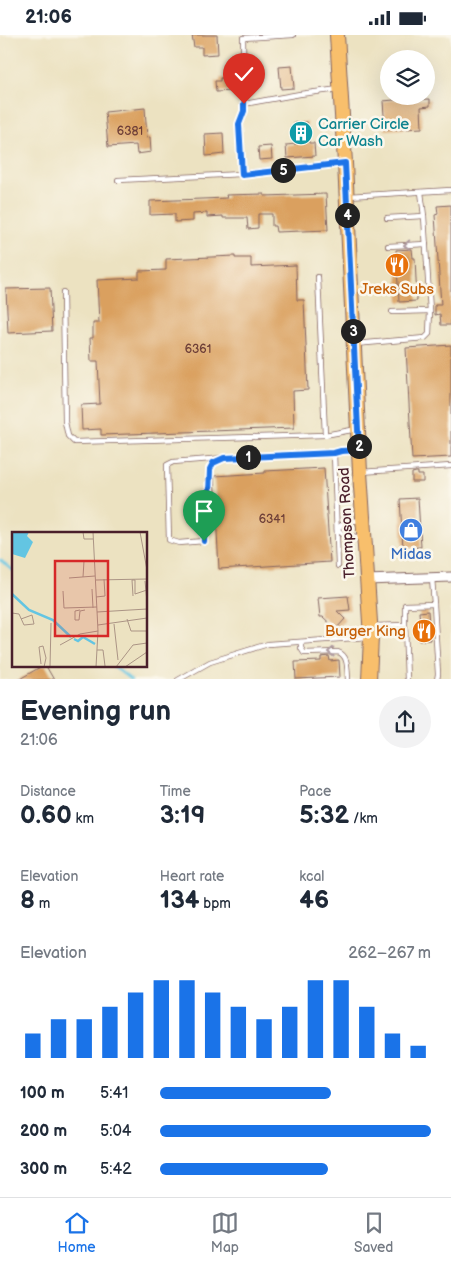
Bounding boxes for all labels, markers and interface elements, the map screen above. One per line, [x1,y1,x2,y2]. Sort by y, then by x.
text: 21:06 [25,6,72,29]
map controls [380,50,435,105]
button: layers [380,50,435,105]
pin [223,53,265,104]
icon: check [230,60,258,88]
place label: Carrier Circle Car Wash [318,115,409,151]
building icon: Carrier Circle Car Wash [288,120,314,146]
house number: 6381 [117,124,143,139]
pin: 5 [270,157,296,183]
text: 5 [279,162,288,179]
pin: 4 [334,203,360,227]
text: 4 [343,207,352,224]
one-way arrow [403,240,410,250]
restaurant icon: Jreks Subs [384,252,410,278]
place label: Jreks Subs [360,280,435,299]
pin: 3 [340,319,366,343]
text: 3 [349,323,358,340]
house number: 6361 [185,342,211,357]
pin: 2 [346,433,372,459]
text: 2 [355,438,364,455]
pin: 1 [236,445,260,469]
text: 1 [246,449,251,466]
street label: Thompson Road [335,467,359,579]
pin [183,490,225,541]
icon: arrive [190,497,218,525]
house number: 6341 [259,512,285,527]
shop icon: Midas [398,517,424,543]
inset map [12,532,148,667]
place label: Midas [391,545,432,564]
restaurant icon: Burger King [411,618,437,644]
place label: Burger King [325,622,406,641]
one-way arrow [327,647,334,657]
text: Evening run [20,695,171,728]
button: share [379,696,431,748]
text: 21:06 [20,731,58,750]
text: Distance [20,783,76,800]
text: Time [160,783,191,800]
text: Pace [299,783,331,800]
text: 0.60 [20,800,72,831]
text: 3:19 [160,800,205,831]
text: 5:32 [299,800,349,831]
text: km [72,810,94,827]
text: /km [349,810,378,827]
text: Elevation [20,868,78,885]
text: Heart rate [160,868,224,885]
text: kcal [299,868,324,885]
text: 8 [20,885,35,916]
text: 134 [160,885,200,916]
text: 46 [299,885,329,916]
text: m [35,895,50,912]
text: bpm [200,895,231,912]
text: Elevation [20,944,87,963]
text: 262–267 m [348,944,431,963]
text: 100 m [20,1084,65,1103]
text: 5:41 [100,1084,128,1103]
text: 200 m [20,1122,67,1141]
text: 5:04 [100,1122,132,1141]
text: 300 m [20,1160,67,1179]
text: 5:42 [100,1160,132,1179]
tab: Home [58,1209,96,1256]
tab: Map [211,1209,239,1256]
tab: Saved [354,1209,393,1256]

